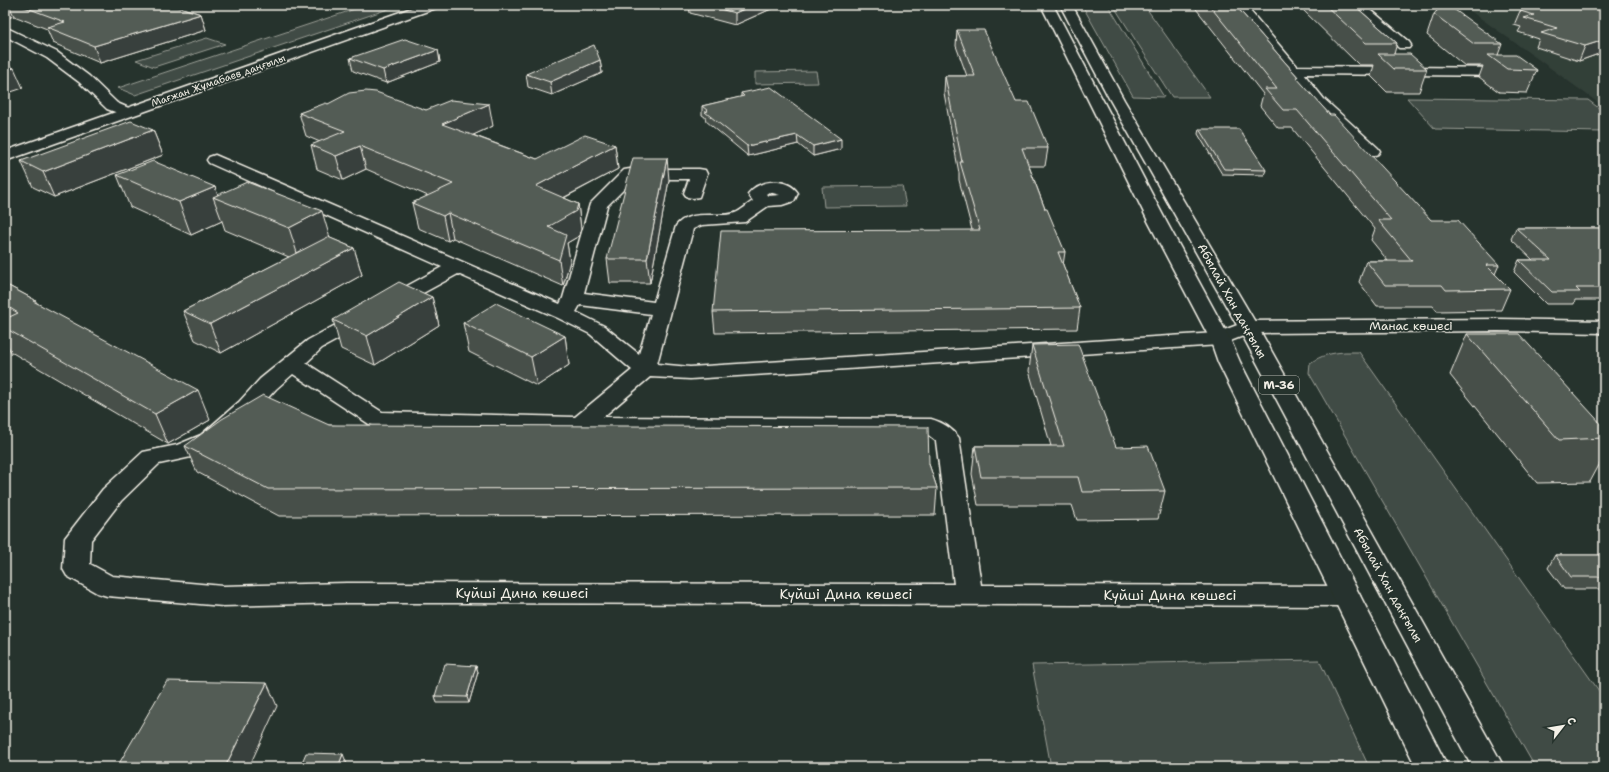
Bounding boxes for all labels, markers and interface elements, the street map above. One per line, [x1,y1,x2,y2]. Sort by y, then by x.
street label: Мағжан Жұмабаев даңғылы [149,51,287,110]
street label: Абылай Хан даңғылы [1194,241,1270,361]
street label: Манас көшесі [1369,318,1453,334]
road number: M-36 [1259,376,1299,394]
street label: Абылай Хан даңғылы [1350,525,1426,645]
street label: Күйші Дина көшесі [456,584,588,602]
street label: Күйші Дина көшесі [780,585,912,603]
street label: Күйші Дина көшесі [1104,586,1236,604]
north arrow [1543,706,1583,746]
text: С [1563,714,1579,728]

